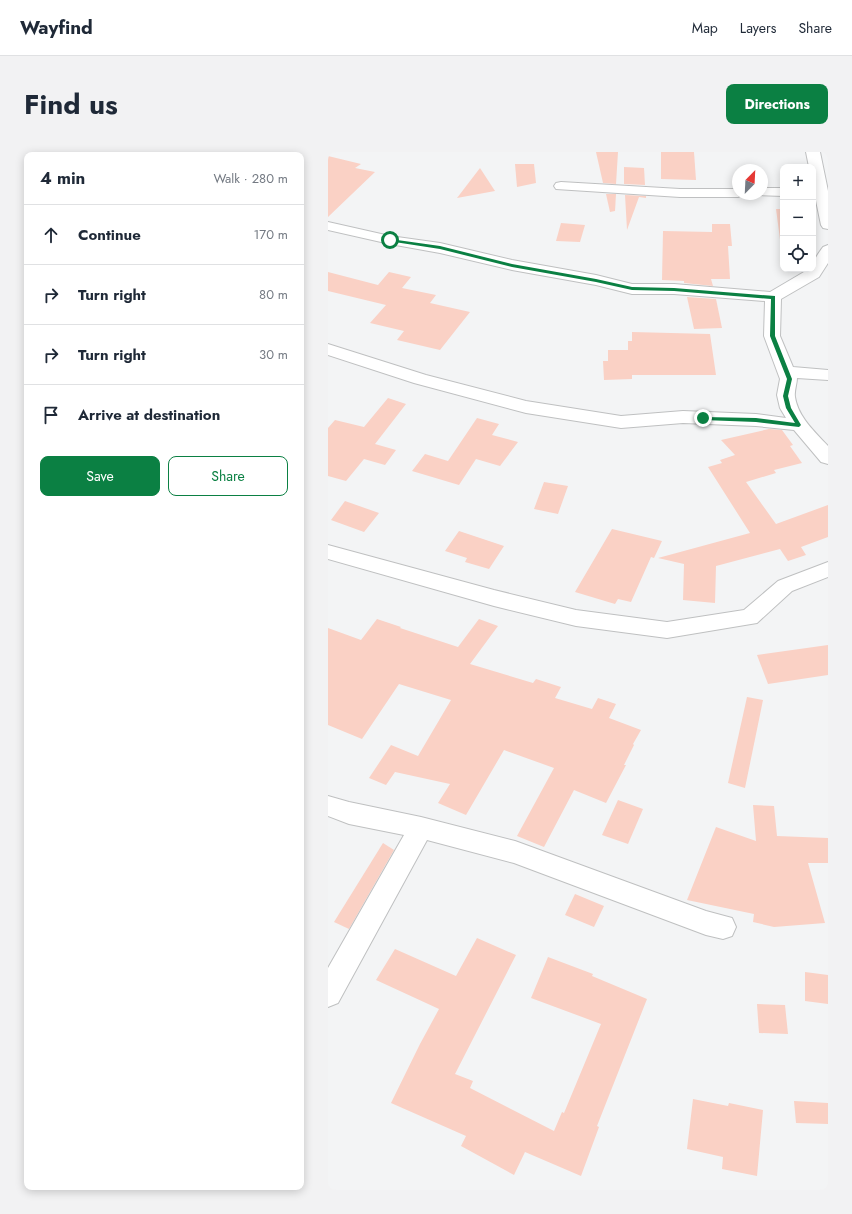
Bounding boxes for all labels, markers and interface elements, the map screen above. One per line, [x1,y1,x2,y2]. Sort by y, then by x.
text: Wayfind [20,14,93,41]
text: Map [692,18,718,38]
text: Layers [740,18,776,38]
text: Share [798,18,832,38]
text: Find us [24,84,118,125]
button: Directions [726,84,828,124]
north arrow [732,164,768,200]
map controls [780,164,816,272]
button: + [780,164,816,200]
text: 4 min [40,166,85,190]
text: Walk · 280 m [213,169,288,188]
button: − [780,200,816,236]
icon: ahead [40,224,62,246]
text: Continue [78,224,141,246]
text: 170 m [253,225,288,244]
route start [381,231,399,249]
button: locate [780,236,816,272]
icon: right [40,284,62,306]
text: Turn right [78,284,146,306]
text: 80 m [259,285,288,304]
icon: right [40,344,62,366]
text: Turn right [78,344,146,366]
text: 30 m [259,345,288,364]
icon: arrive [40,404,62,426]
text: Arrive at destination [78,404,220,426]
route end [694,409,712,427]
button: Save [40,456,160,496]
button: Share [168,456,288,496]

